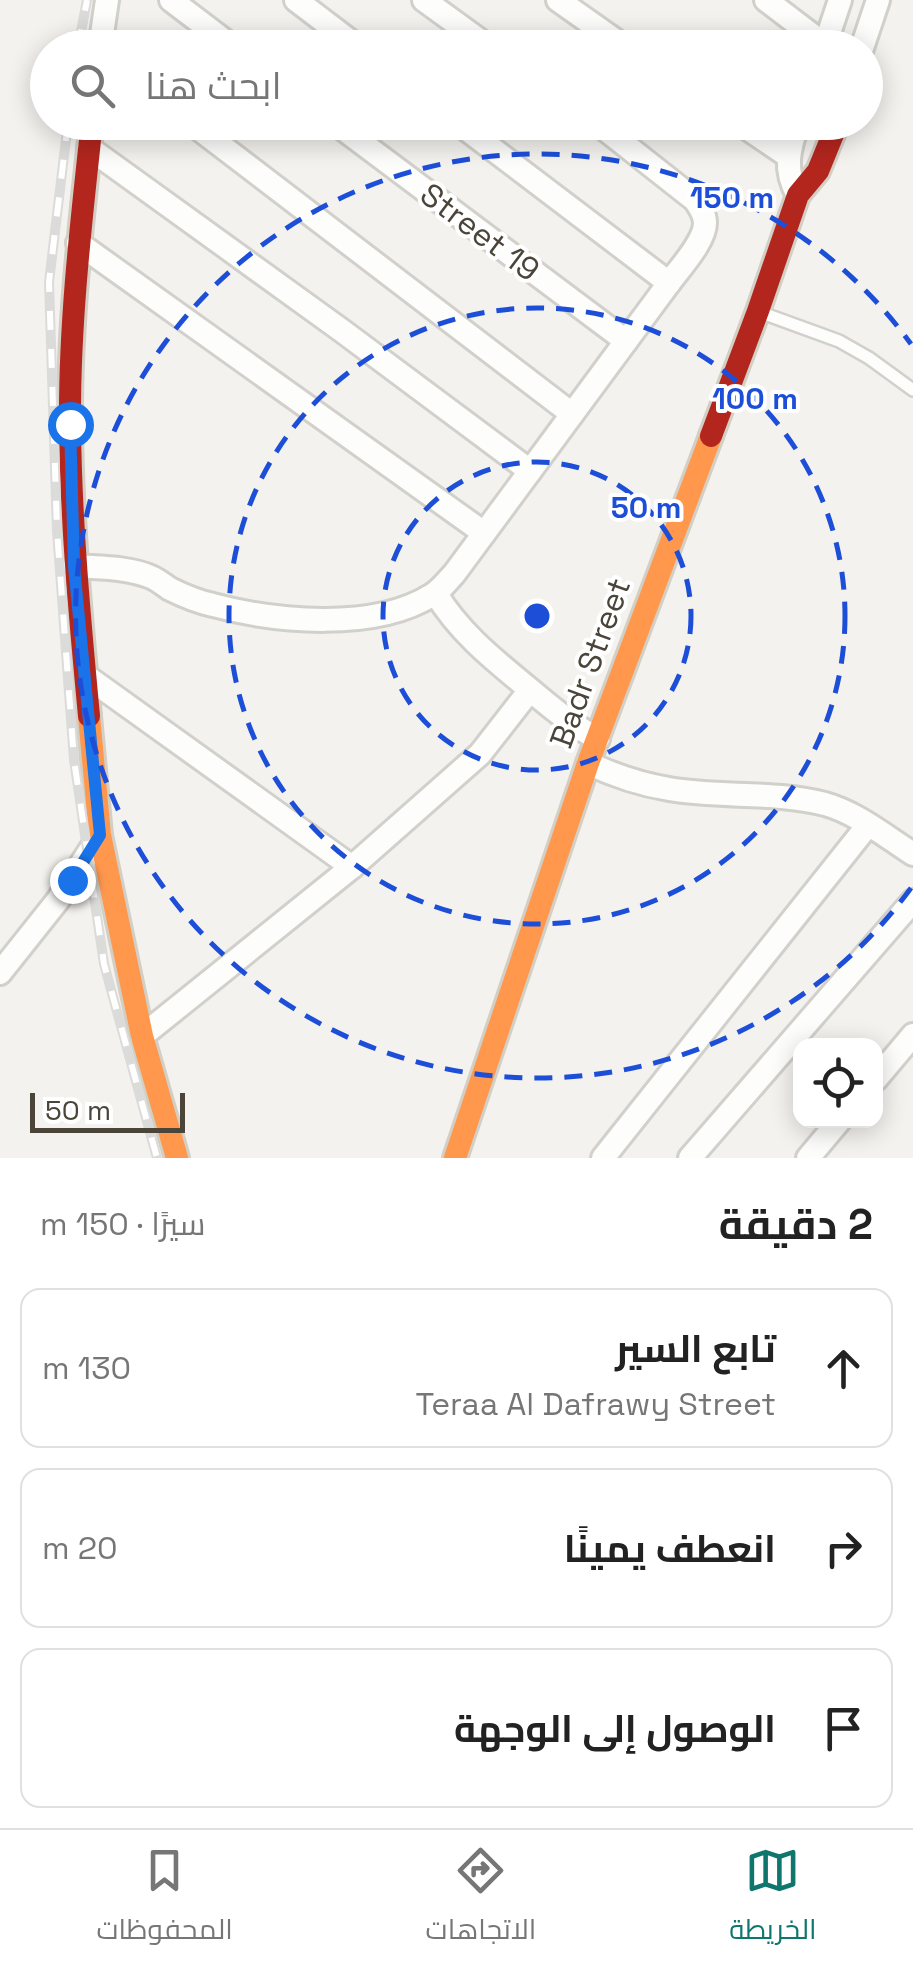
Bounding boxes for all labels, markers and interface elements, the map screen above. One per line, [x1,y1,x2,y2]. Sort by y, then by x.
search box [30,30,883,140]
icon: search [65,58,120,113]
text: ابحث هنا [145,62,282,110]
street label: Street 19 [412,174,548,290]
text: 150 m [690,178,774,217]
text: 100 m [712,379,798,418]
route start [48,402,94,448]
text: 50 m [611,488,681,527]
street label: Badr Street [541,573,639,753]
centre of rings [519,598,555,634]
route end [50,858,96,904]
map controls [793,1038,883,1128]
button: locate [793,1038,883,1128]
scale bar [30,1088,185,1132]
text: 50 m [45,1092,111,1128]
text: 2 دقيقة [719,1198,873,1251]
text: سيرًا · 150 m [40,1204,205,1244]
text: تابع السير [615,1325,776,1373]
icon: ahead [816,1341,871,1396]
text: 130 m [42,1348,131,1388]
text: Teraa Al Dafrawy Street [416,1384,776,1424]
icon: right [816,1521,871,1576]
text: انعطف يمينًا [564,1525,776,1573]
text: 20 m [42,1528,118,1568]
icon: arrive [816,1701,871,1756]
text: الوصول إلى الوجهة [454,1705,776,1753]
tab: المحفوظات [96,1843,233,1955]
tab: الاتجاهات [426,1843,536,1955]
tab: الخريطة [729,1843,817,1955]

